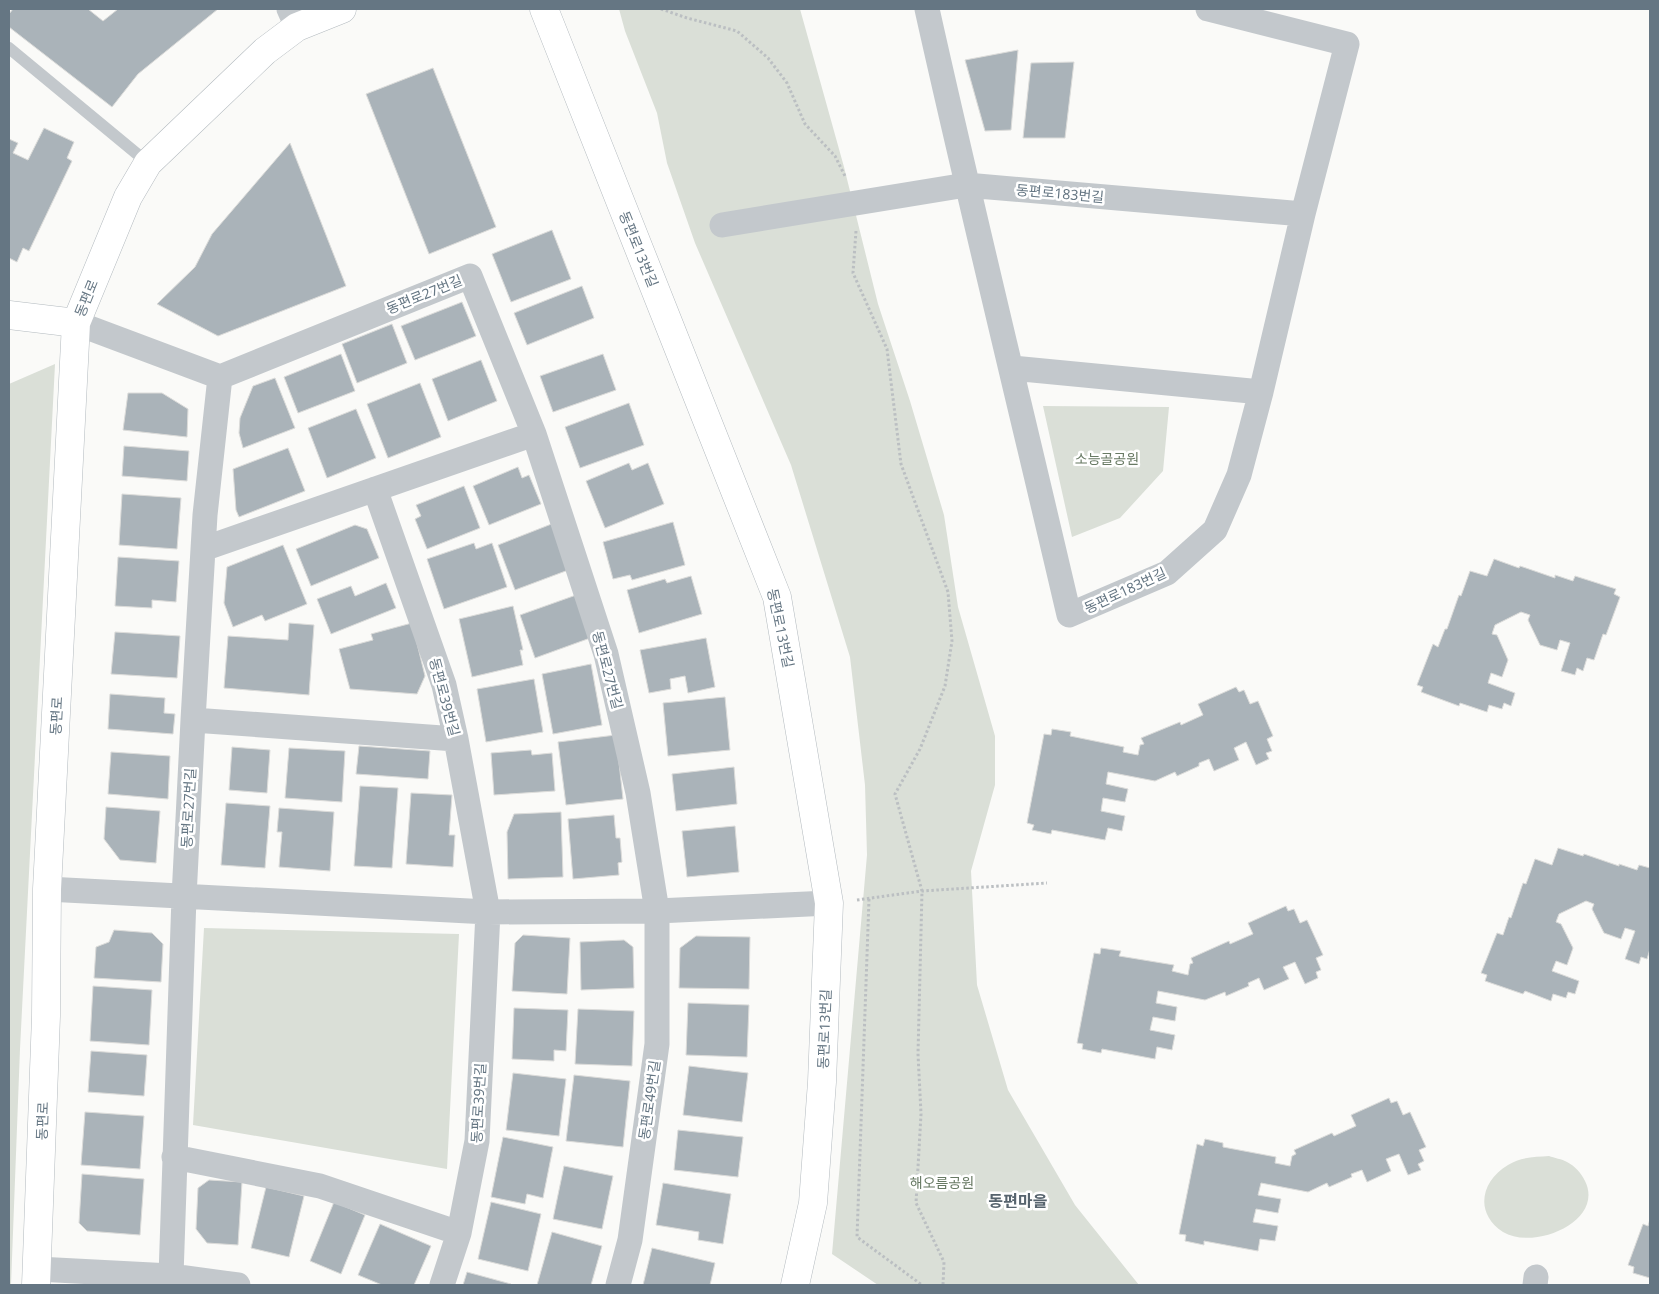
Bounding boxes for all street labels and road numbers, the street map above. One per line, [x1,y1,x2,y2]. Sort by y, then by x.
street label: 동편로183번길 [1015,180,1105,206]
street label: 동편로13번길 [615,208,663,290]
street label: 동편로27번길 [383,270,465,318]
street label: 동편로 [70,276,102,319]
street label: 동편로183번길 [1081,563,1169,617]
street label: 동편로13번길 [763,587,799,669]
street label: 동편로27번길 [588,629,628,711]
street label: 동편로39번길 [425,656,465,738]
street label: 동편로 [46,696,67,736]
street label: 동편로27번길 [176,767,200,849]
street label: 동편로13번길 [813,988,835,1070]
street label: 동편로49번길 [634,1059,664,1141]
street label: 동편로39번길 [466,1062,490,1144]
street label: 동편로 [32,1101,52,1141]

